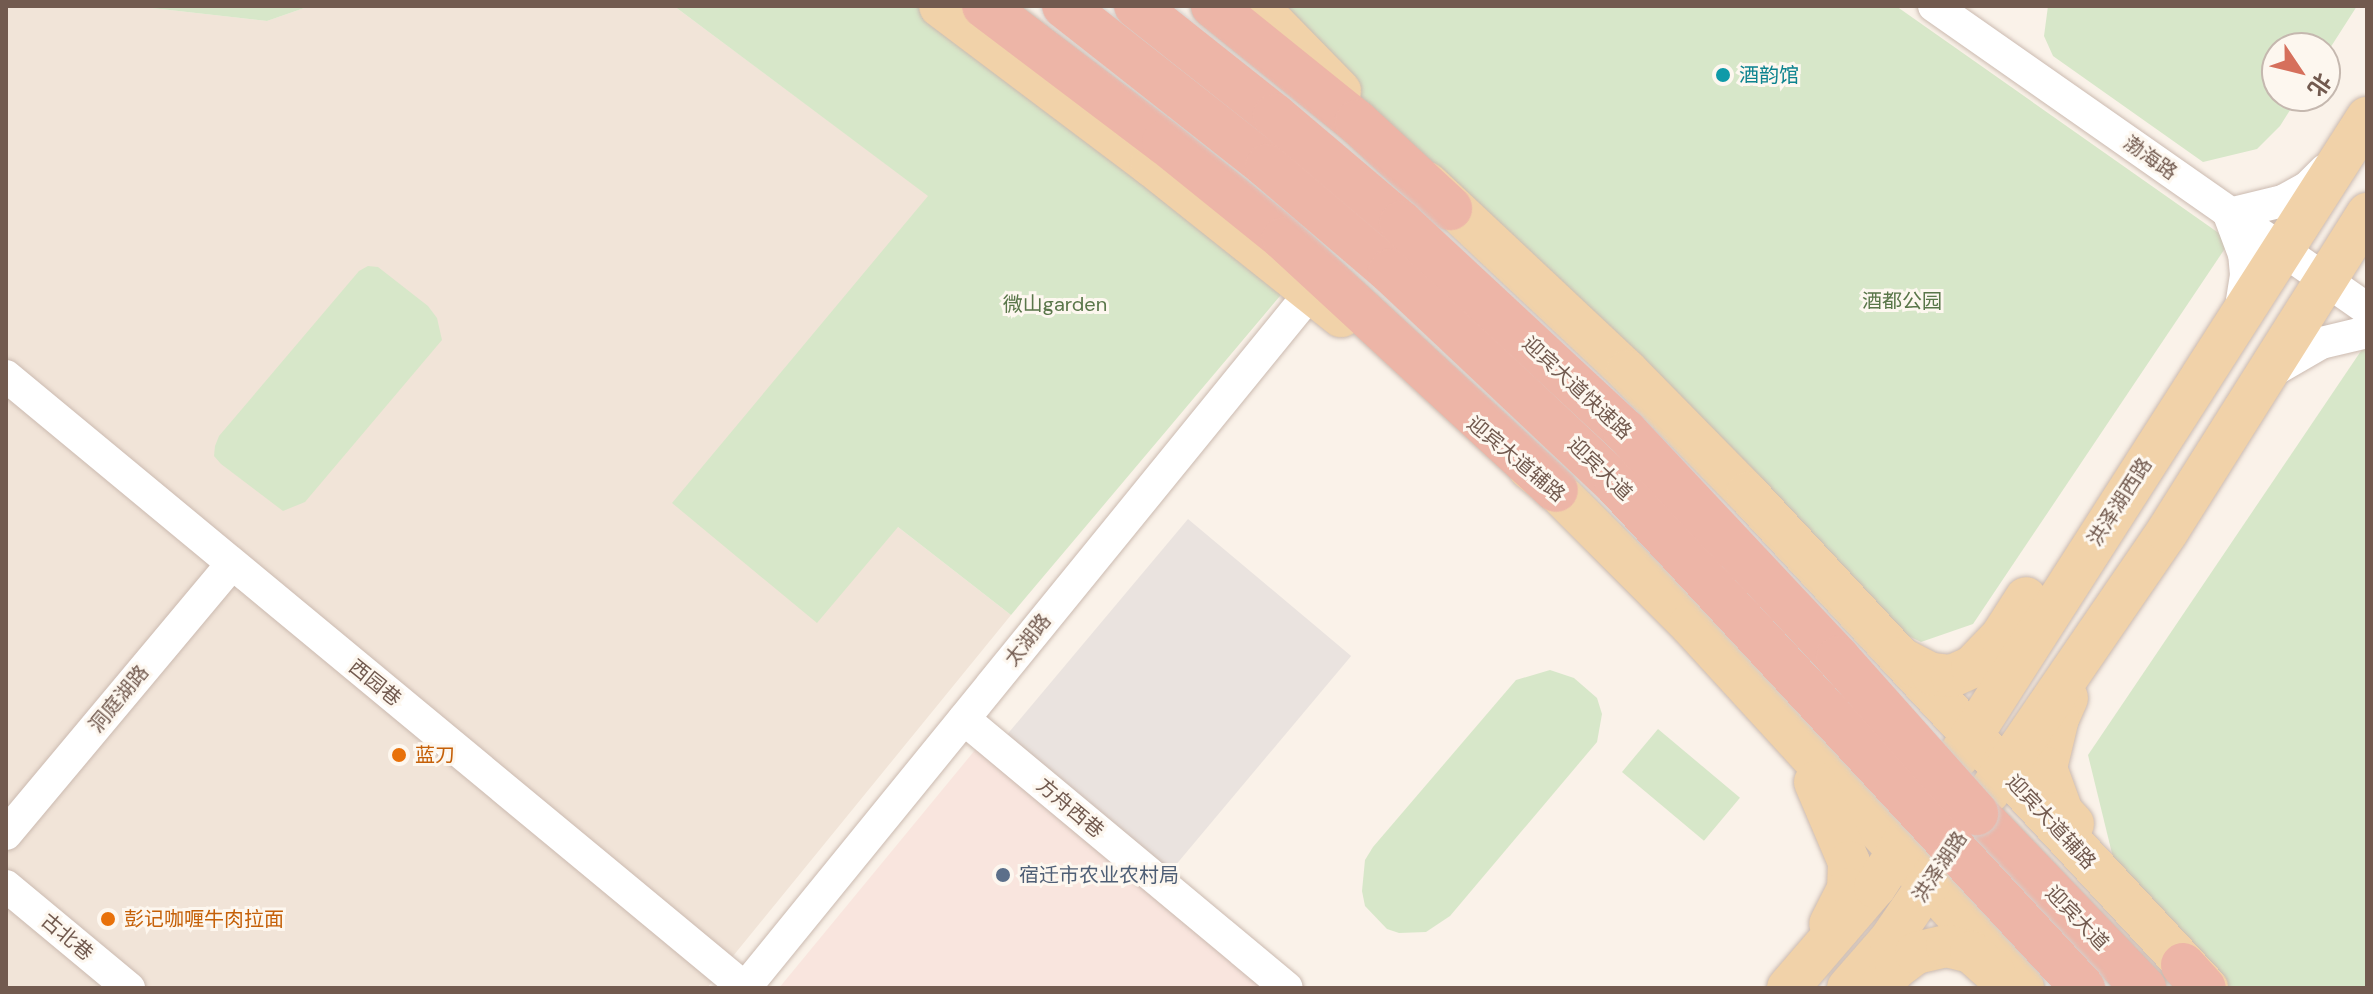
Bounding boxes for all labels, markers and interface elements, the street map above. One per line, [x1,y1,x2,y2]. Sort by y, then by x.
north arrow [2261,32,2341,112]
place label: 酒韵馆 [1739,63,1799,87]
marker: 酒韵馆 [1714,66,1732,84]
text: 北 [2301,68,2338,102]
street label: 渤海路 [2119,131,2181,185]
park label: 酒都公园 [1862,289,1942,313]
park label: 微山garden [1003,292,1107,316]
street label: 迎宾大道快速路 [1518,331,1636,445]
street label: 迎宾大道辅路 [1462,411,1570,507]
street label: 迎宾大道 [1563,433,1637,505]
street label: 洪泽湖西路 [2083,454,2157,550]
street label: 太湖路 [1000,609,1056,671]
street label: 西园巷 [344,655,406,711]
street label: 洞庭湖路 [84,661,154,737]
place label: 蓝刀 [415,743,455,767]
marker: 蓝刀 [390,746,408,764]
street label: 迎宾大道辅路 [2001,770,2101,874]
street label: 方舟西巷 [1032,773,1108,843]
street label: 洪泽湖路 [1908,827,1972,907]
place label: 宿迁市农业农村局 [1019,863,1179,887]
marker: 宿迁市农业农村局 [994,866,1012,884]
street label: 迎宾大道 [2041,881,2113,955]
place label: 彭记咖喱牛肉拉面 [124,907,284,931]
street label: 古北巷 [36,909,98,965]
marker: 彭记咖喱牛肉拉面 [99,910,117,928]

